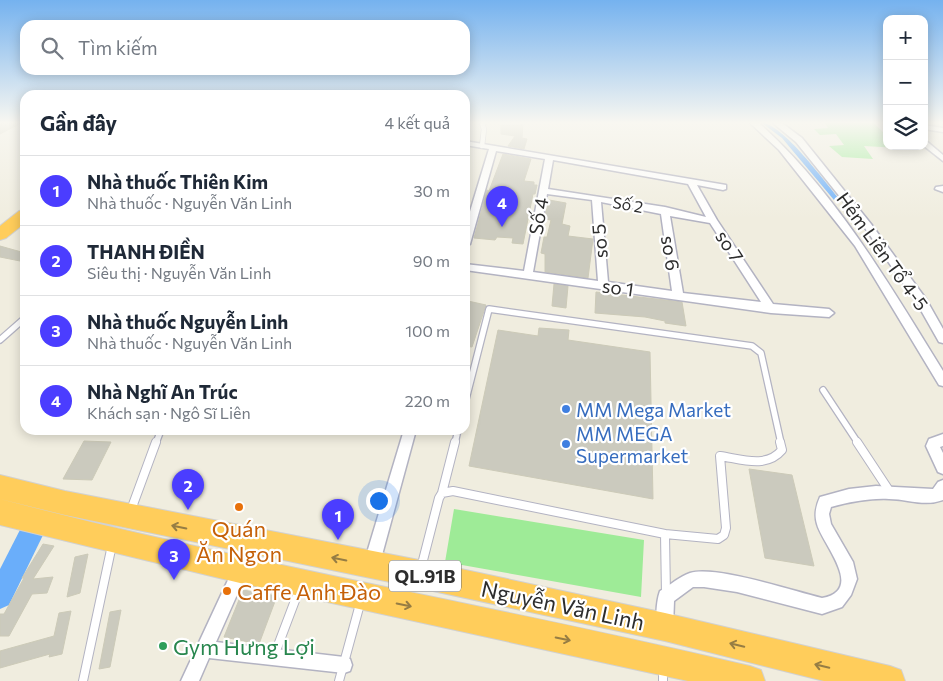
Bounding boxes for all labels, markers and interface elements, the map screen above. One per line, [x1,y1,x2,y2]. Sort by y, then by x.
map controls [883,15,928,150]
button: + [883,15,928,60]
search box [20,20,470,75]
icon: search [38,34,66,62]
text: Tìm kiếm [78,36,157,59]
button: − [883,60,928,105]
button: layers [883,105,928,150]
text: Gần đây [40,110,117,135]
text: 4 kết quả [384,113,450,132]
text: Nhà thuốc Thiên Kim [87,170,268,193]
text: 1 [52,181,60,200]
text: 30 m [413,181,450,200]
pin: 4 [486,186,518,227]
street label: Hẻm Liên Tổ 4-5 [832,187,934,315]
street label: Số 2 [611,192,645,216]
text: Nhà thuốc · Nguyễn Văn Linh [87,193,292,212]
street label: Số 4 [523,196,553,236]
street label: so 5 [586,223,612,259]
street label: so 7 [711,226,749,266]
street label: so 6 [657,234,685,272]
text: THANH ĐIỀN [87,240,205,263]
text: 2 [51,251,61,270]
text: 90 m [413,251,450,270]
text: Siêu thị · Nguyễn Văn Linh [87,263,271,282]
street label: so 1 [601,273,635,301]
text: Nhà thuốc Nguyễn Linh [87,310,288,333]
text: 3 [51,321,61,340]
text: 100 m [405,321,450,340]
text: Nhà thuốc · Nguyễn Văn Linh [87,333,292,352]
text: Nhà Nghĩ An Trúc [87,380,238,403]
text: 4 [51,391,61,410]
text: 220 m [405,391,450,410]
place label: MM Mega Market [576,398,731,421]
text: Khách sạn · Ngô Sĩ Liên [87,403,251,422]
marker: MM Mega Market [560,403,572,415]
place label: MM MEGA Supermarket [576,422,688,467]
marker: MM MEGA Supermarket [560,438,572,450]
pin: 2 [172,469,204,510]
your location [366,488,392,514]
pin: 1 [322,499,354,540]
marker: Quán Ăn Ngon [233,501,245,513]
place label: Quán Ăn Ngon [196,515,282,567]
one-way arrow [172,522,188,531]
pin: 3 [158,539,190,580]
one-way arrow [331,554,347,563]
road number: QL.91B [389,560,461,592]
street label: Nguyễn Văn Linh [479,575,647,635]
place label: Caffe Anh Đào [237,578,381,605]
marker: Caffe Anh Đào [221,585,233,597]
one-way arrow [395,600,411,610]
place label: Gym Hưng Lợi [173,633,315,660]
one-way arrow [554,635,570,644]
marker: Gym Hưng Lợi [157,640,169,652]
one-way arrow [729,640,745,649]
one-way arrow [814,661,830,670]

